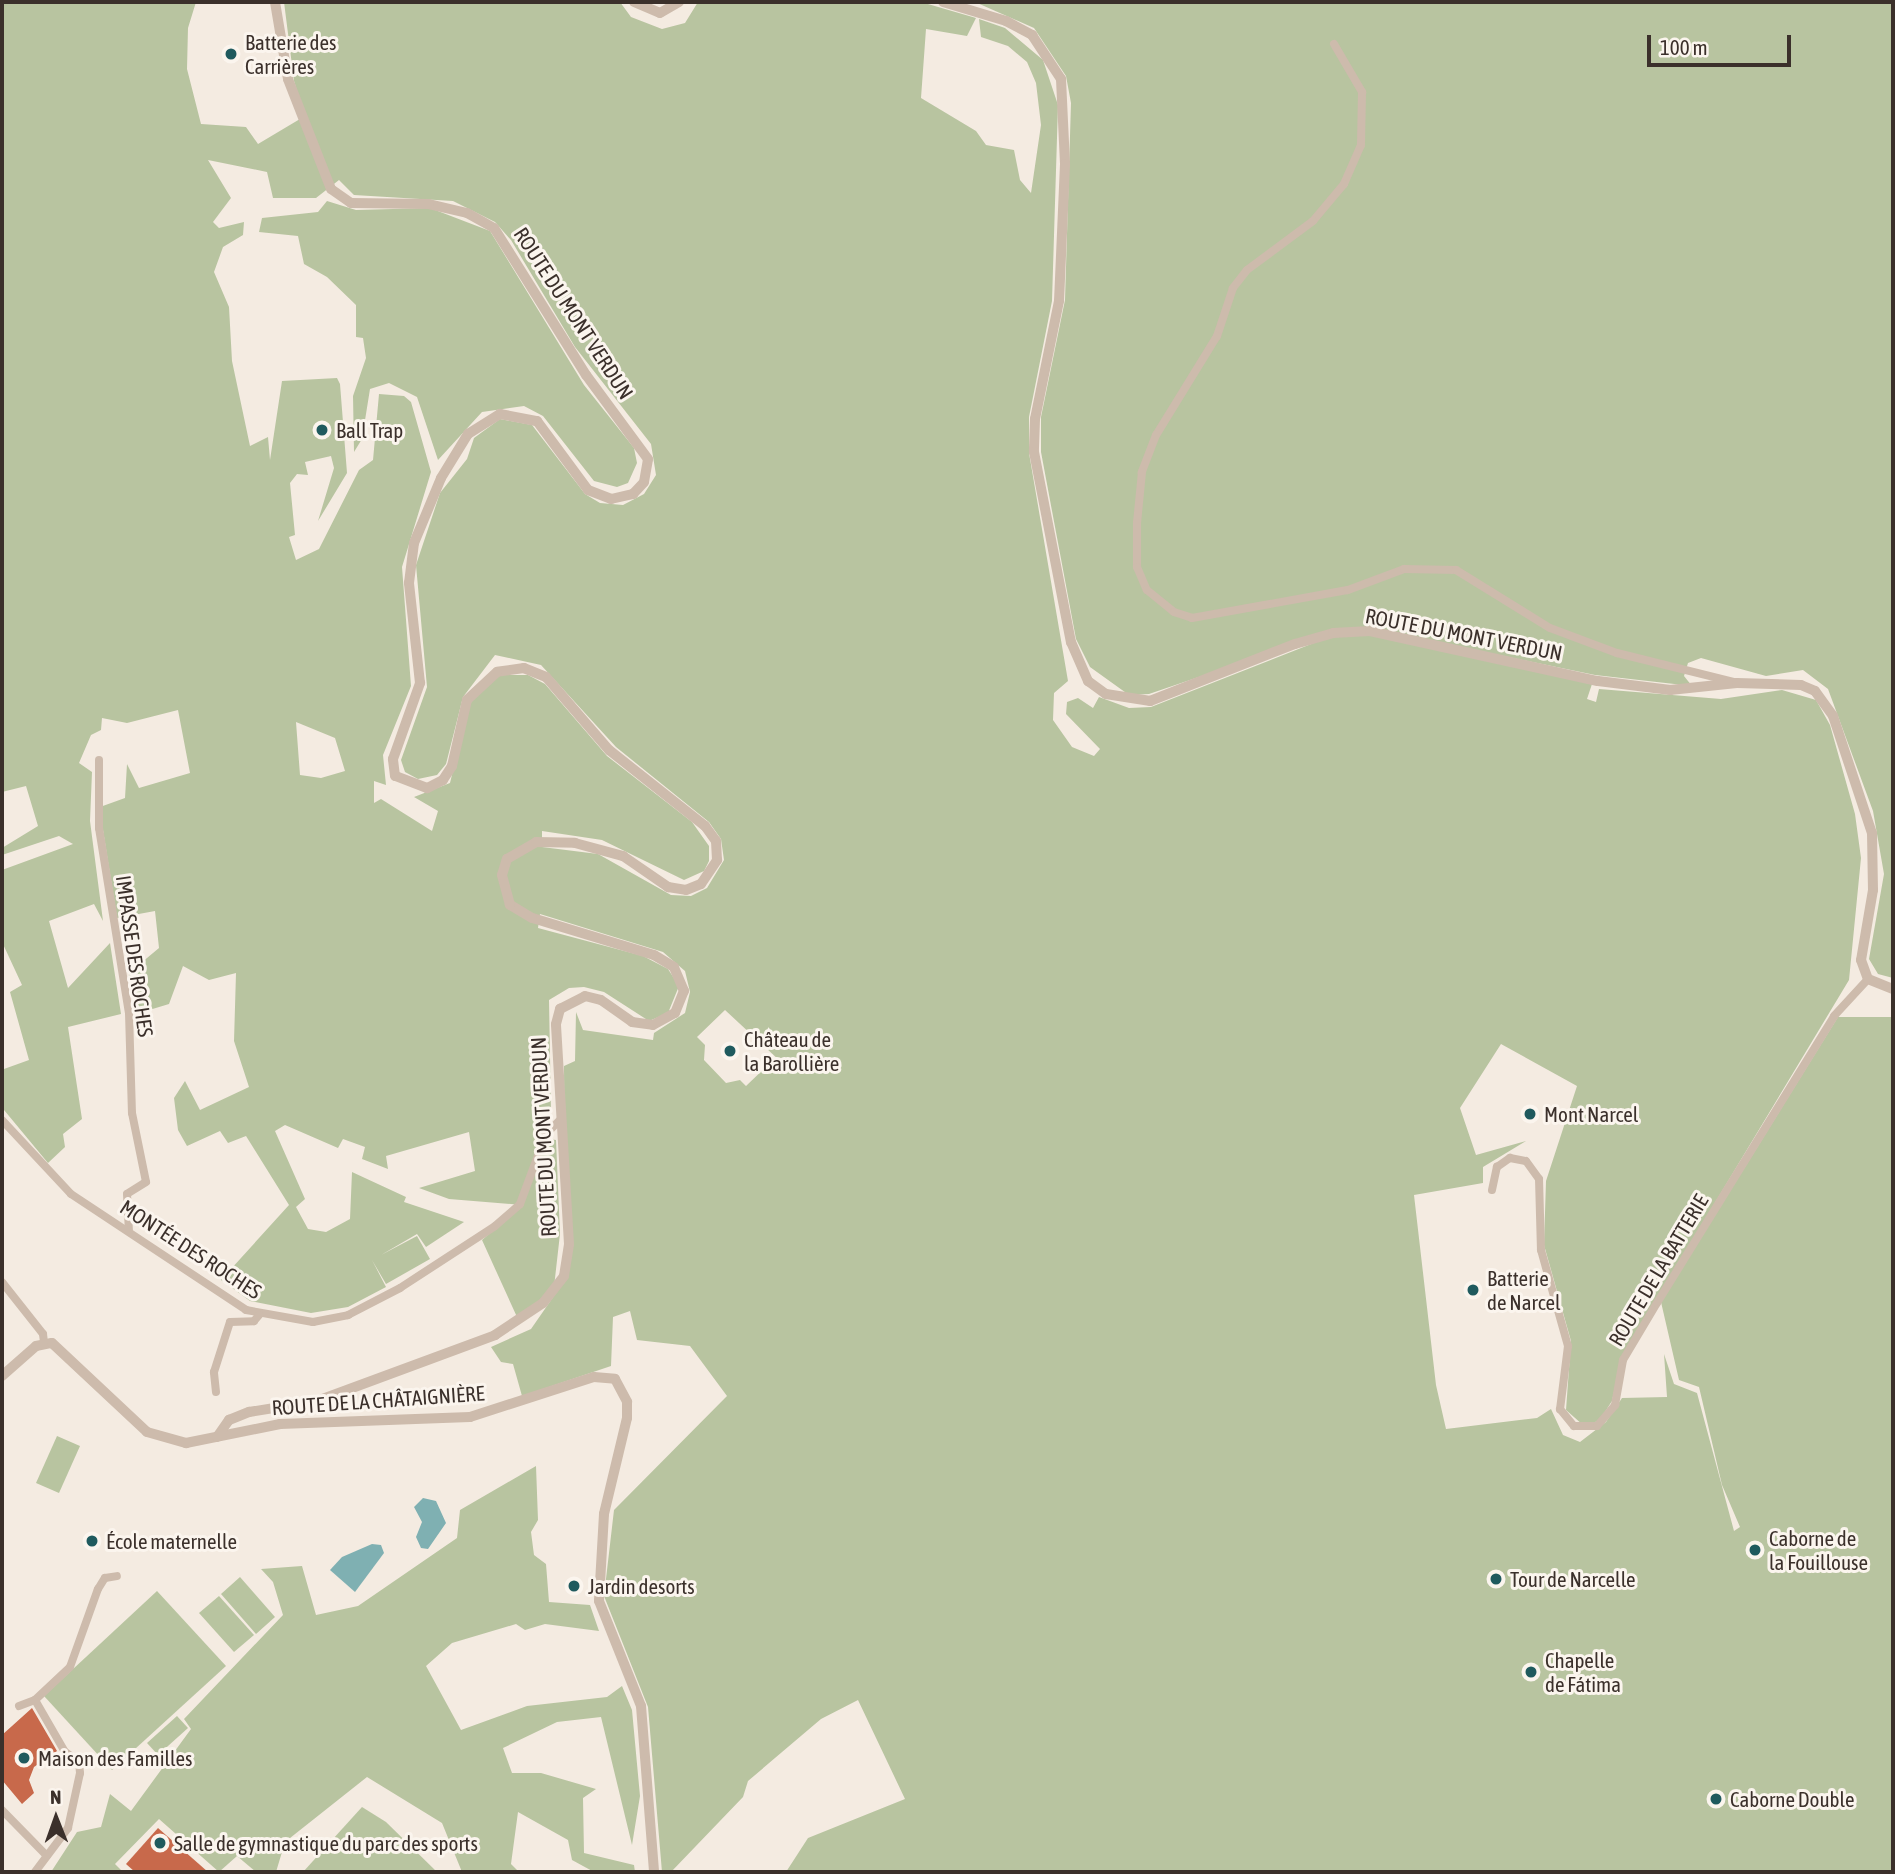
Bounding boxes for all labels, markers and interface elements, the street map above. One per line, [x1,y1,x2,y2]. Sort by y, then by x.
scale bar [1650,21,1794,65]
place label: Batterie des Carrières [245,29,336,79]
text: 100 m [1660,35,1708,59]
marker: Batterie des Carrières [223,46,239,62]
street label: ROUTE DU MONT VERDUN [509,222,639,404]
place label: Ball Trap [336,417,403,443]
marker: Ball Trap [314,422,330,438]
street label: ROUTE DU MONT VERDUN [1363,603,1565,665]
street label: IMPASSE DES ROCHES [111,874,159,1038]
place label: Château de la Barollière [744,1026,839,1076]
street label: ROUTE DU MONT VERDUN [525,1036,561,1238]
marker: Château de la Barollière [722,1043,738,1059]
place label: Mont Narcel [1544,1101,1638,1127]
marker: Mont Narcel [1522,1106,1538,1122]
street label: ROUTE DE LA BATTERIE [1603,1190,1713,1350]
street label: MONTÉE DES ROCHES [116,1194,266,1304]
place label: Batterie de Narcel [1487,1265,1561,1315]
marker: Batterie de Narcel [1465,1282,1481,1298]
street label: ROUTE DE LA CHÂTAIGNIÈRE [271,1380,485,1420]
place label: Caborne de la Fouillouse [1769,1525,1868,1575]
place label: École maternelle [106,1528,237,1554]
marker: École maternelle [84,1533,100,1549]
marker: Caborne de la Fouillouse [1747,1542,1763,1558]
place label: Tour de Narcelle [1510,1566,1636,1592]
marker: Tour de Narcelle [1488,1571,1504,1587]
place label: Jardin desorts [588,1573,695,1599]
marker: Jardin desorts [566,1578,582,1594]
place label: Chapelle de Fátima [1545,1647,1621,1697]
marker: Chapelle de Fátima [1523,1664,1539,1680]
place label: Maison des Familles [38,1745,192,1771]
marker: Maison des Familles [16,1750,32,1766]
north arrow [21,1783,91,1853]
text: N [50,1786,61,1808]
place label: Caborne Double [1730,1786,1854,1812]
marker: Caborne Double [1708,1791,1724,1807]
place label: Salle de gymnastique du parc des sports [174,1830,478,1856]
marker: Salle de gymnastique du parc des sports [152,1835,168,1851]

